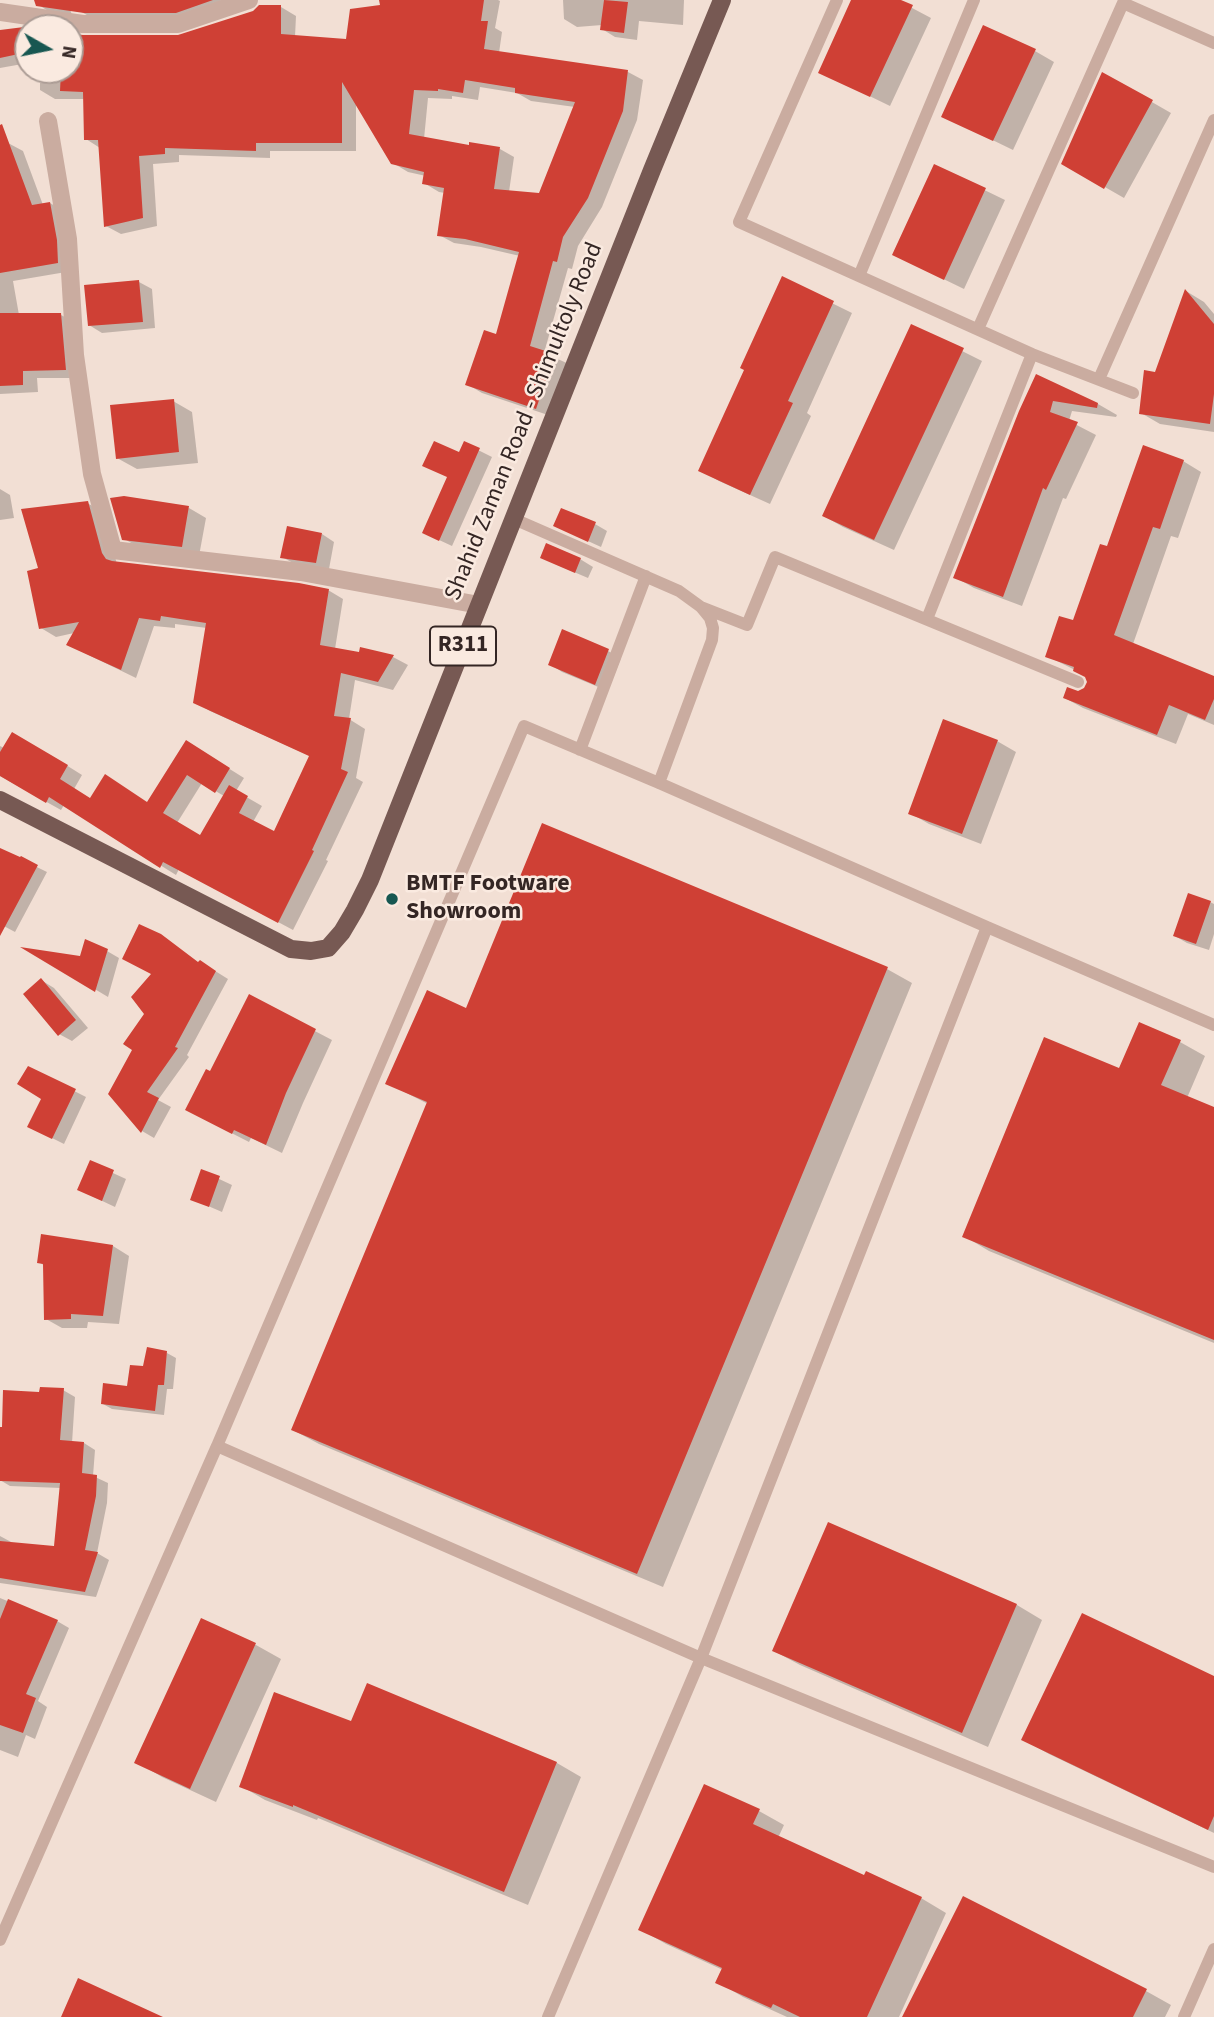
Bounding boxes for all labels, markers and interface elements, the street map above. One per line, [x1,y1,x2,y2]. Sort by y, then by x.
north arrow [14,14,84,84]
text: N [54,44,83,60]
street label: Shahid Zaman Road - Shimultoly Road [440,239,610,605]
road number: R311 [430,626,496,666]
place label: BMTF Footware Showroom [406,871,570,927]
marker: BMTF Footware Showroom [384,891,400,907]

